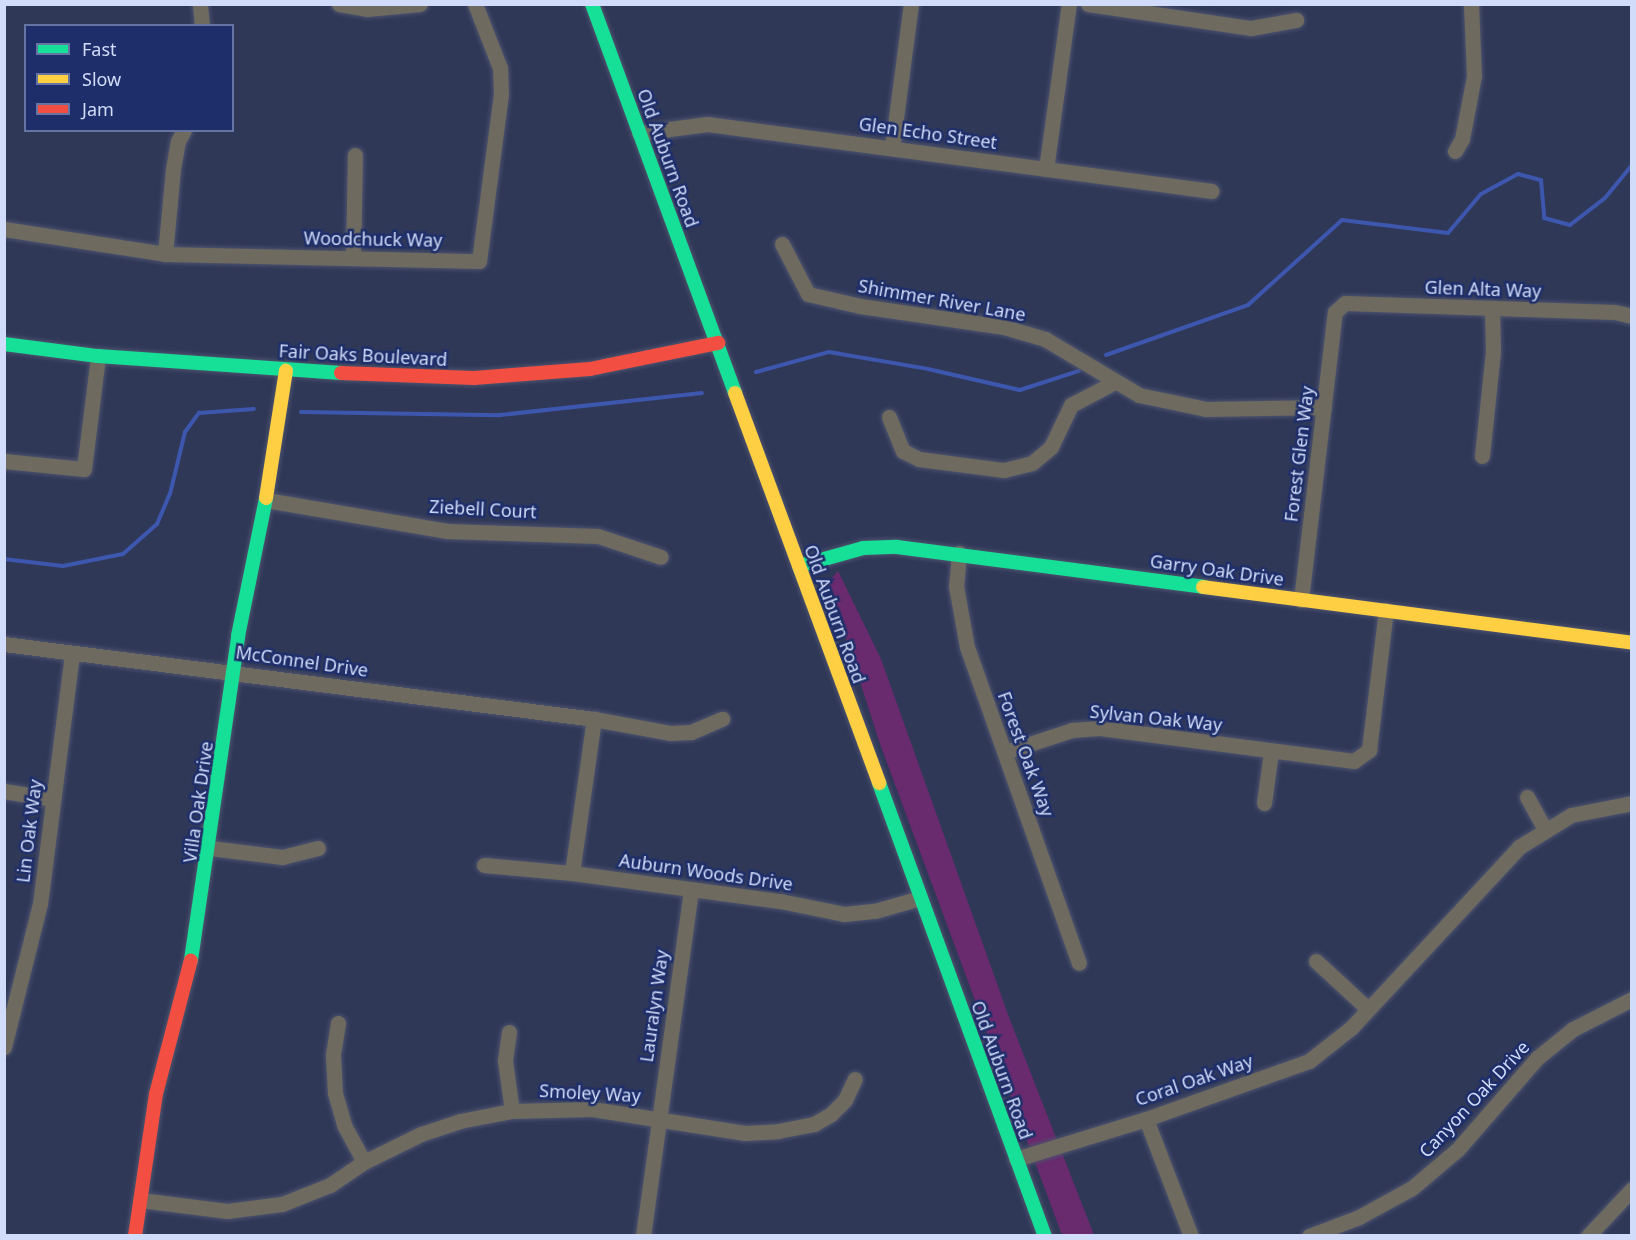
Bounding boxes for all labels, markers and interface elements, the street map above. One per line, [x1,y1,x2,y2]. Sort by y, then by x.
legend [24,24,234,132]
text: Fast [82,37,117,61]
text: Slow [82,67,121,91]
street label: Old Auburn Road [633,86,703,230]
text: Jam [82,97,114,121]
street label: Glen Echo Street [858,113,998,153]
street label: Woodchuck Way [303,227,443,251]
street label: Shimmer River Lane [857,275,1027,325]
street label: Glen Alta Way [1424,276,1542,302]
street label: Fair Oaks Boulevard [278,340,448,370]
street label: Forest Glen Way [1280,385,1318,523]
street label: Ziebell Court [429,495,537,523]
street label: Old Auburn Road [800,542,870,686]
street label: Garry Oak Drive [1149,550,1285,590]
street label: McConnel Drive [234,641,370,681]
street label: Forest Oak Way [993,689,1059,819]
street label: Sylvan Oak Way [1089,700,1223,736]
street label: Villa Oak Drive [179,740,217,864]
street label: Lin Oak Way [12,778,46,884]
street label: Auburn Woods Drive [618,849,794,895]
street label: Lauralyn Way [635,948,673,1064]
street label: Old Auburn Road [967,998,1037,1142]
street label: Canyon Oak Drive [1414,1036,1534,1162]
street label: Coral Oak Way [1132,1050,1256,1110]
street label: Smoley Way [539,1080,641,1106]

